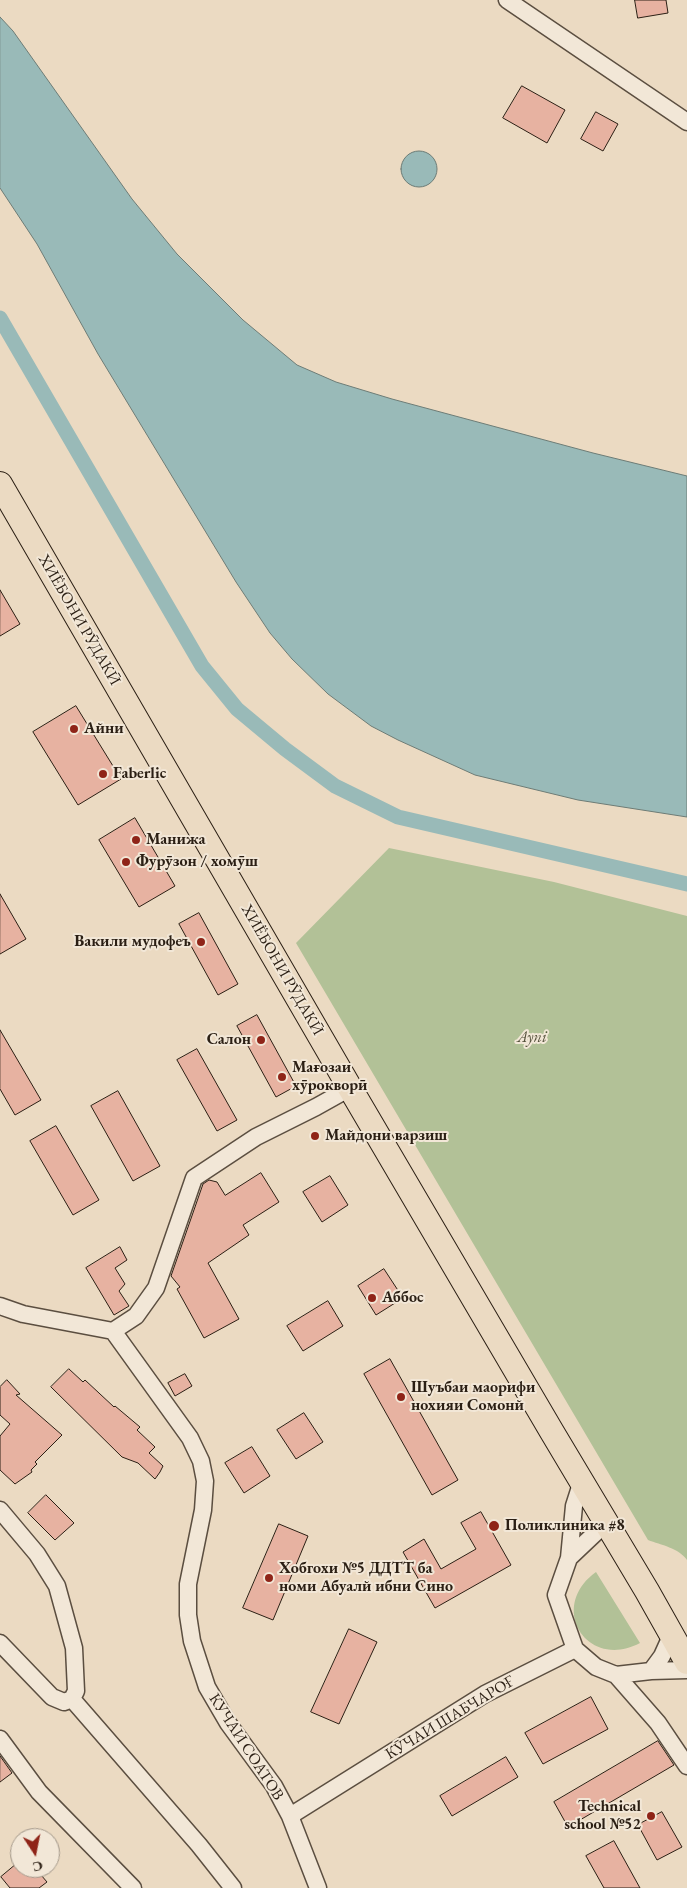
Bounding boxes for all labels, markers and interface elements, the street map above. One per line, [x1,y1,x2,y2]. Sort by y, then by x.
street label: ХИЁБОНИ РӮДАКӢ [34,551,124,689]
place label: Айни [84,719,124,739]
marker: Айни [68,723,80,735]
place label: Faberlic [113,764,166,784]
marker: Faberlic [97,768,109,780]
place label: Манижа [146,830,206,850]
marker: Манижа [130,834,142,846]
place label: Фурӯзон / хомӯш [136,852,258,872]
marker: Фурӯзон / хомӯш [120,856,132,868]
street label: ХИЁБОНИ РӮДАКӢ [237,901,327,1039]
place label: Вакили мудофеъ [74,932,191,952]
marker: Вакили мудофеъ [195,936,207,948]
park label: Ayni [517,1028,547,1048]
place label: Салон [207,1030,251,1050]
marker: Салон [255,1034,267,1046]
place label: Мағозаи хӯрокворӣ [292,1058,367,1096]
marker: Мағозаи хӯрокворӣ [276,1071,288,1083]
place label: Майдони варзиш [325,1126,447,1146]
marker: Майдони варзиш [309,1130,321,1142]
place label: Аббос [382,1288,424,1308]
marker: Аббос [366,1292,378,1304]
place label: Шуъбаи маорифи нохияи Сомонй [411,1378,535,1416]
marker: Шуъбаи маорифи нохияи Сомонй [395,1391,407,1403]
place label: Поликлиника #8 [505,1516,625,1536]
marker: Поликлиника #8 [487,1519,501,1533]
place label: Хобгохи №5 ДДТТ ба номи Абуалй ибни Сино [279,1559,453,1597]
marker: Хобгохи №5 ДДТТ ба номи Абуалй ибни Сино [263,1572,275,1584]
street label: КӮЧАИ ШАБЧАРОҒ [382,1672,518,1764]
street label: КУЧАИ СОАТОВ [204,1690,288,1804]
place label: Technical school №52 [564,1797,641,1835]
marker: Technical school №52 [645,1810,657,1822]
north arrow [10,1828,60,1878]
text: С [31,1857,44,1877]

